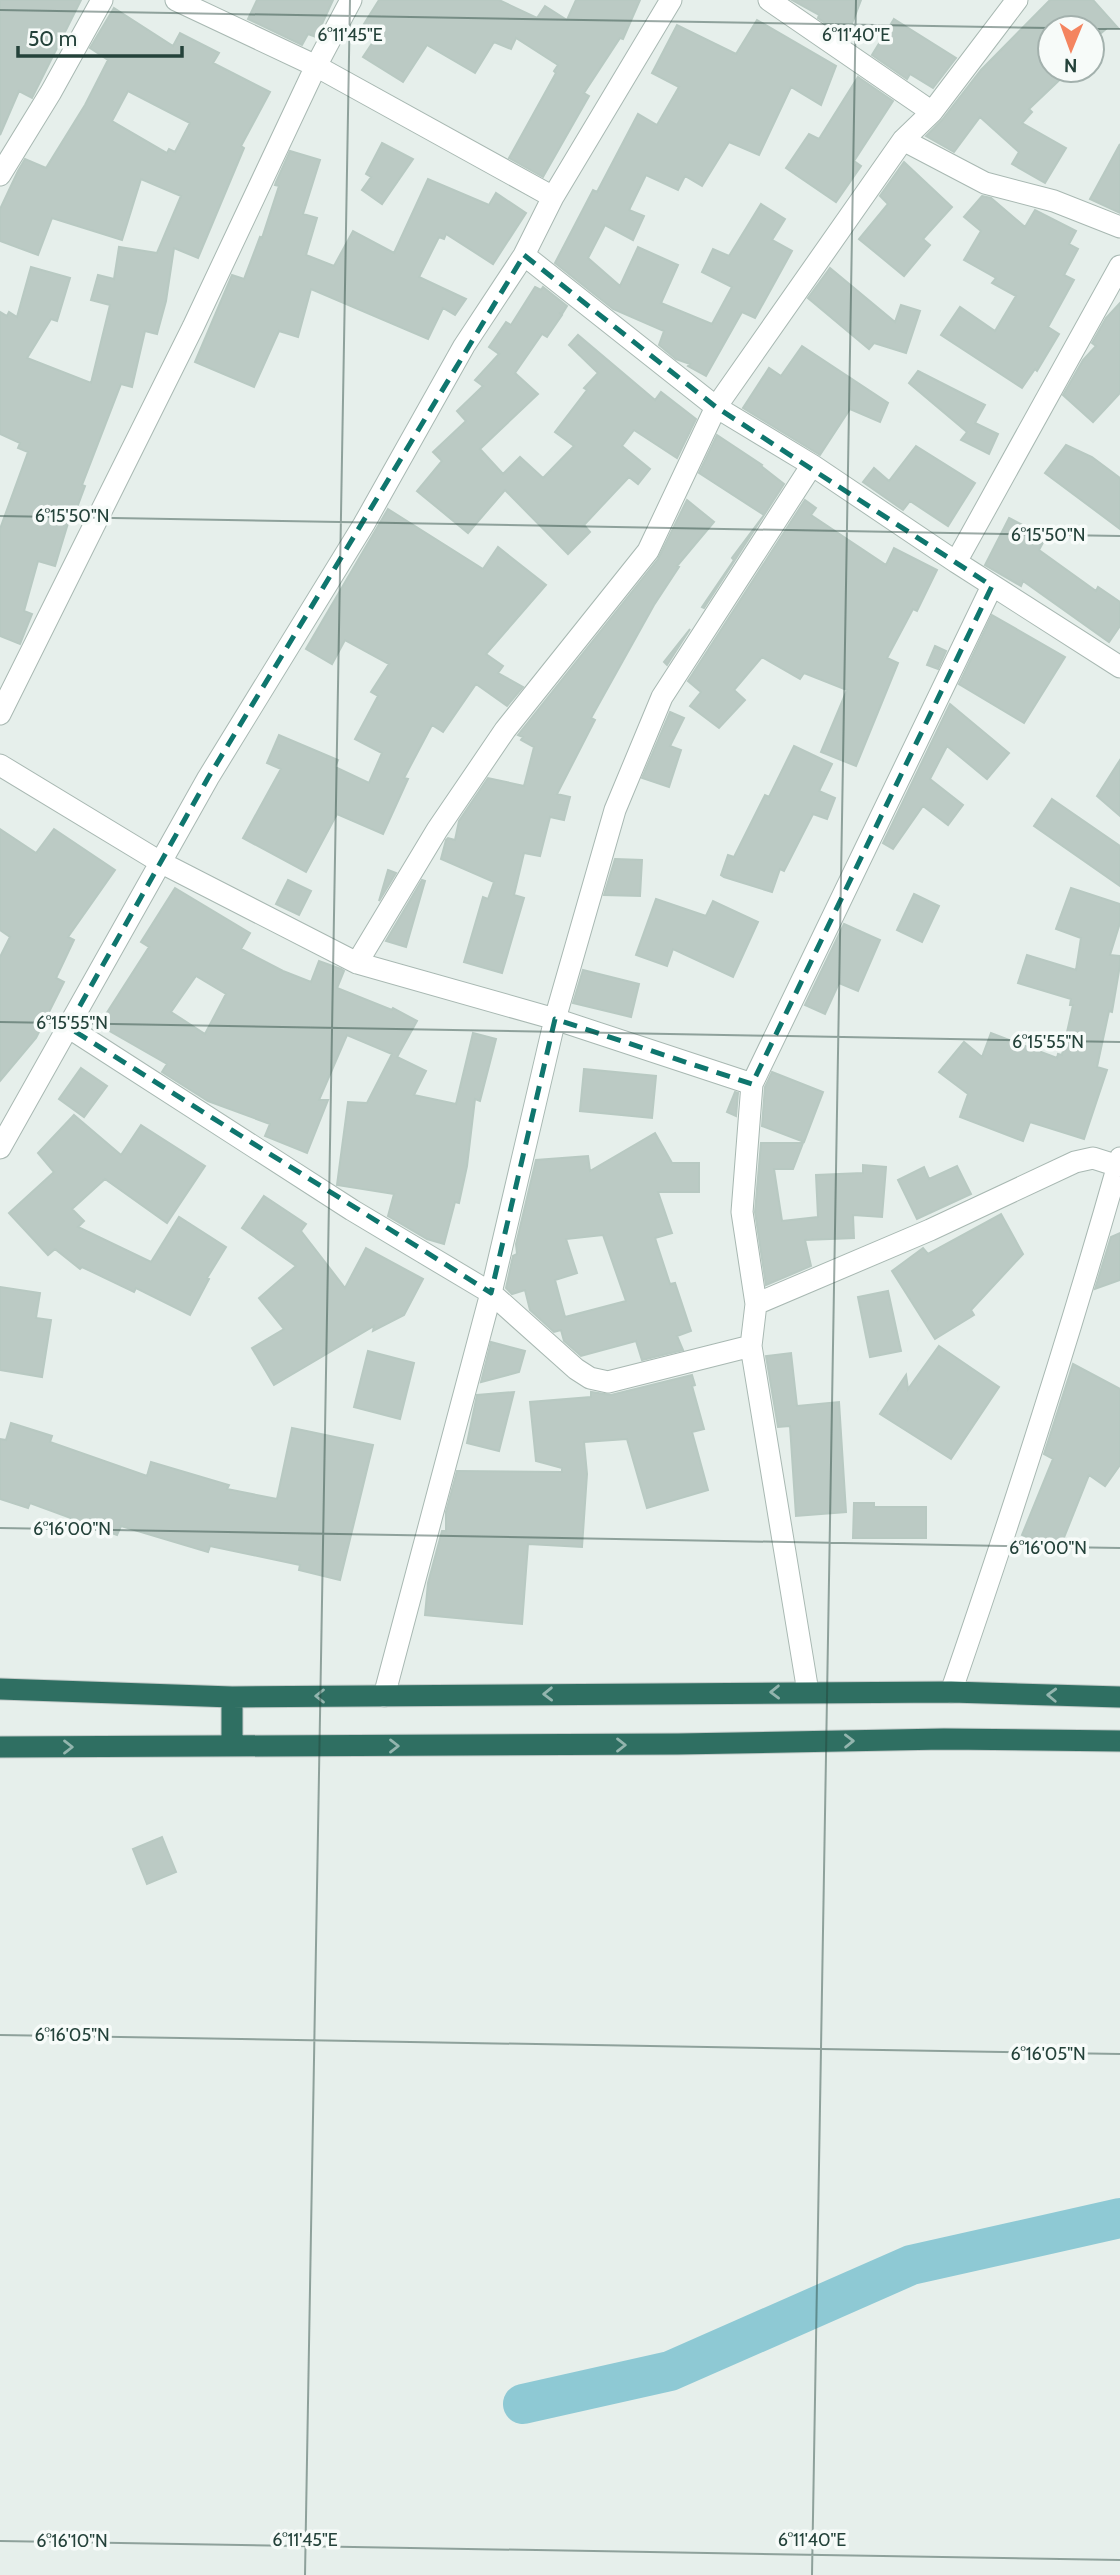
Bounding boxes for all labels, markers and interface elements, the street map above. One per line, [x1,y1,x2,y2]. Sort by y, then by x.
scale bar [18,14,182,58]
north arrow [1036,14,1106,84]
text: 6°11'45"E [317,24,383,46]
text: 6°11'40"E [822,24,890,46]
text: 50 m [28,26,77,51]
text: N [1064,54,1078,77]
text: 6°15'50"N [35,505,109,527]
text: 6°15'50"N [1011,524,1085,546]
text: 6°15'55"N [36,1012,108,1034]
text: 6°15'55"N [1012,1031,1084,1053]
text: 6°16'00"N [33,1518,111,1540]
text: 6°16'00"N [1009,1537,1087,1559]
one-way arrow [770,1684,780,1700]
one-way arrow [542,1687,553,1702]
one-way arrow [1046,1687,1057,1702]
one-way arrow [315,1688,325,1704]
one-way arrow [844,1733,854,1749]
one-way arrow [616,1737,627,1753]
one-way arrow [388,1738,399,1753]
one-way arrow [63,1739,74,1755]
text: 6°16'05"N [34,2024,110,2046]
text: 6°16'05"N [1010,2043,1086,2065]
text: 6°11'45"E [272,2529,338,2551]
text: 6°11'40"E [778,2529,846,2551]
text: 6°16'10"N [36,2530,108,2552]

